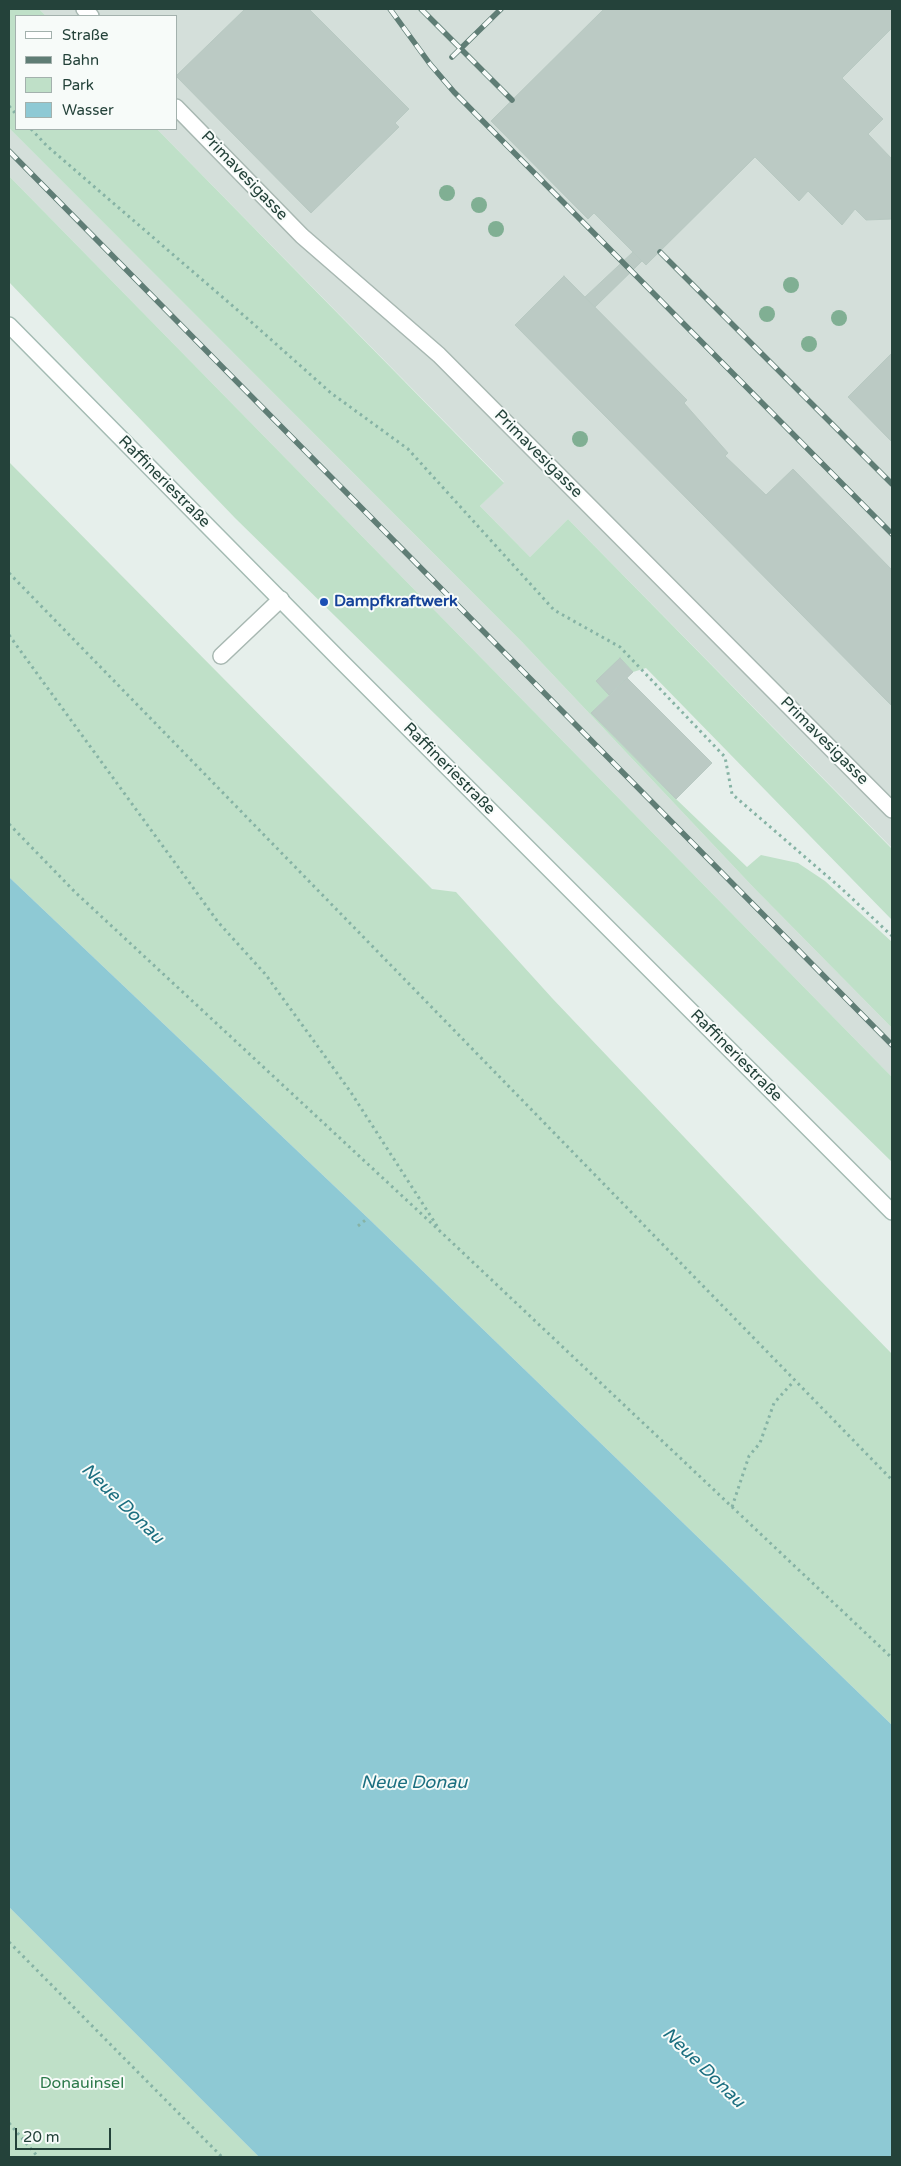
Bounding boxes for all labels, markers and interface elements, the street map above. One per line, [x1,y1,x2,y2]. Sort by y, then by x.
legend [15,15,178,130]
text: Straße [62,26,108,44]
text: Bahn [62,51,99,69]
text: Park [62,76,94,94]
text: Wasser [62,101,114,119]
street label: Primavesigasse [197,127,291,225]
street label: Primavesigasse [490,406,586,502]
street label: Raffineriestraße [114,432,214,532]
place label: Dampfkraftwerk [334,592,458,612]
marker: Dampfkraftwerk [318,596,330,608]
street label: Primavesigasse [776,693,872,789]
street label: Raffineriestraße [399,719,499,819]
street label: Raffineriestraße [686,1006,786,1106]
water label: Neue Donau [76,1459,168,1549]
water label: Neue Donau [361,1772,467,1794]
water label: Neue Donau [657,2023,749,2113]
park label: Donauinsel [40,2074,124,2094]
scale bar [18,2118,114,2150]
text: 20 m [23,2128,60,2146]

